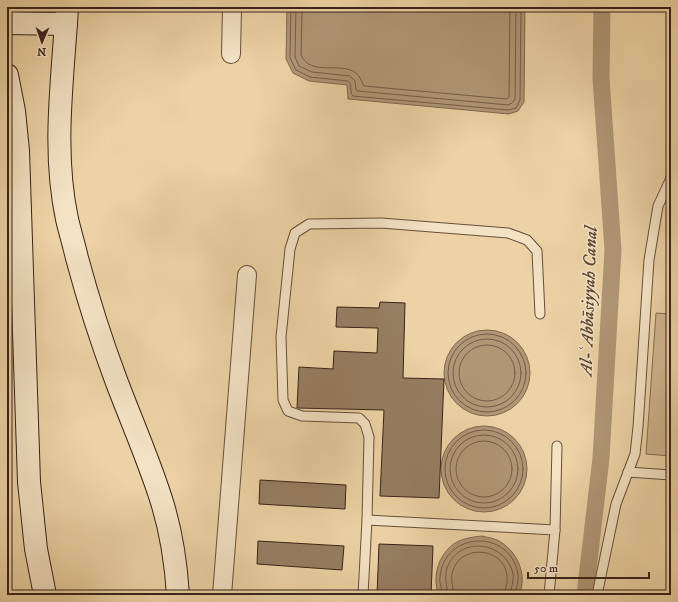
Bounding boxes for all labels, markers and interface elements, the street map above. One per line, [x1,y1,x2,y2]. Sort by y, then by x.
north arrow [22,22,62,62]
text: N [37,44,46,58]
water label: Al-ʿAbbāsiyyah Canal [575,224,603,378]
scale bar [528,554,649,580]
text: 50 m [534,561,558,576]

